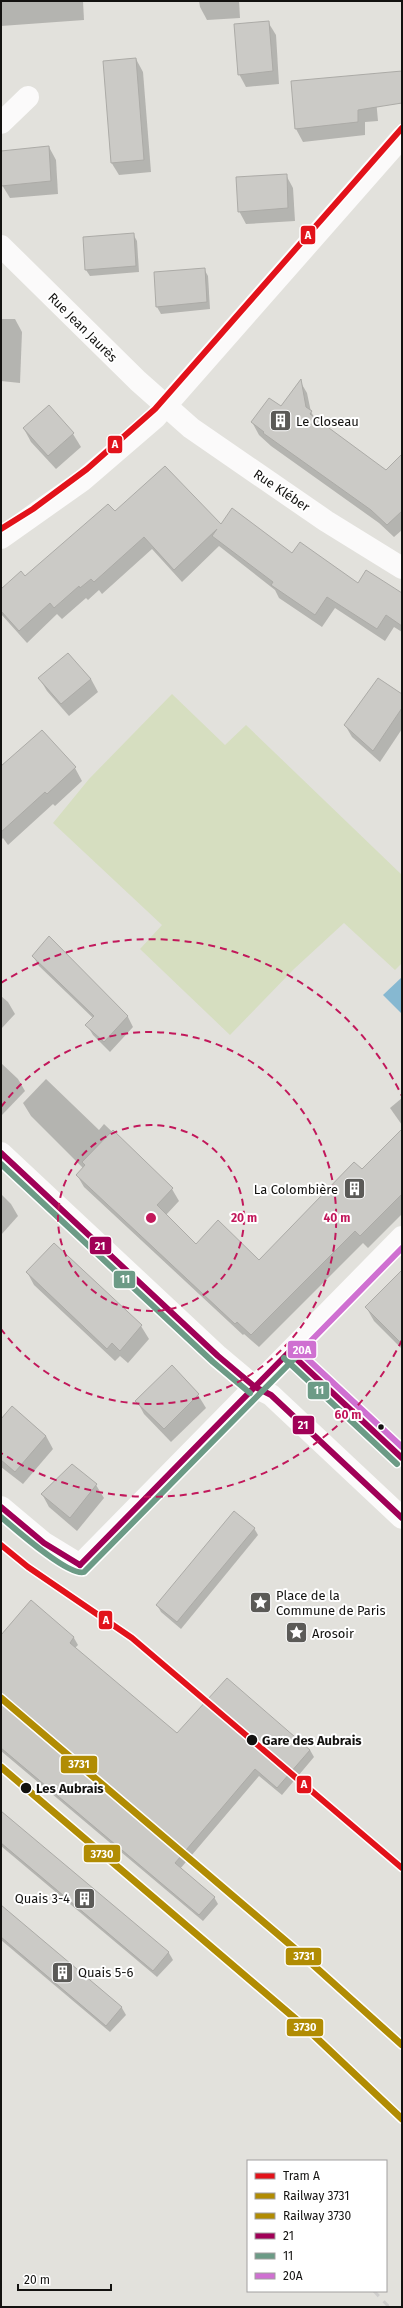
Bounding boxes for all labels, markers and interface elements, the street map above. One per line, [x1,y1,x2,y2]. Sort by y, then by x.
line badge: A [300,225,316,245]
text: A [304,229,312,242]
street label: Rue Jean Jaurès [45,290,120,365]
building icon: Le Closeau [267,408,293,434]
place label: Le Closeau [296,414,359,429]
line badge: A [107,435,123,454]
text: A [111,438,119,451]
street label: Rue Kléber [251,466,313,515]
building icon: La Colombière [341,1176,367,1202]
place label: La Colombière [254,1182,338,1197]
centre of rings [144,1211,158,1225]
text: 20 m [231,1211,257,1225]
text: 40 m [324,1211,350,1225]
line badge: 21 [89,1236,112,1255]
text: 21 [95,1240,105,1253]
line badge: 11 [113,1270,136,1289]
text: 11 [120,1273,130,1286]
line badge: 20A [287,1340,317,1359]
text: 20A [293,1344,312,1357]
line badge: 11 [307,1381,330,1400]
text: 11 [314,1384,324,1397]
text: 60 m [335,1408,361,1422]
line badge: 21 [292,1415,315,1435]
text: 21 [298,1419,308,1432]
unlabelled marker [376,1422,386,1432]
place label: Place de la Commune de Paris [276,1588,386,1618]
place icon: Place de la Commune de Paris [247,1589,273,1615]
line badge: A [98,1610,113,1630]
text: A [102,1614,110,1627]
place icon: Arosoir [284,1620,310,1646]
place label: Arosoir [312,1626,354,1641]
marker: Gare des Aubrais [245,1733,259,1747]
place label: Gare des Aubrais [262,1733,362,1748]
line badge: 3731 [60,1755,98,1774]
text: 3731 [67,1758,90,1771]
line badge: A [296,1775,312,1794]
text: A [300,1778,308,1791]
marker: Les Aubrais [19,1781,33,1795]
place label: Les Aubrais [36,1781,104,1796]
line badge: 3730 [83,1844,121,1863]
text: 3730 [90,1848,114,1861]
building icon: Quais 3-4 [72,1885,98,1911]
place label: Quais 3-4 [15,1891,70,1906]
line badge: 3731 [285,1947,322,1966]
text: 3731 [292,1950,315,1963]
building icon: Quais 5-6 [49,1959,75,1985]
place label: Quais 5-6 [78,1965,134,1980]
line badge: 3730 [286,2018,324,2037]
text: 3730 [293,2021,317,2034]
legend [247,2160,387,2292]
text: Tram A [283,2169,320,2183]
text: Railway 3731 [283,2189,349,2203]
text: Railway 3730 [283,2209,352,2223]
text: 21 [283,2229,294,2243]
text: 11 [283,2249,293,2263]
scale bar [18,2266,111,2292]
text: 20A [283,2269,303,2283]
text: 20 m [24,2273,50,2287]

